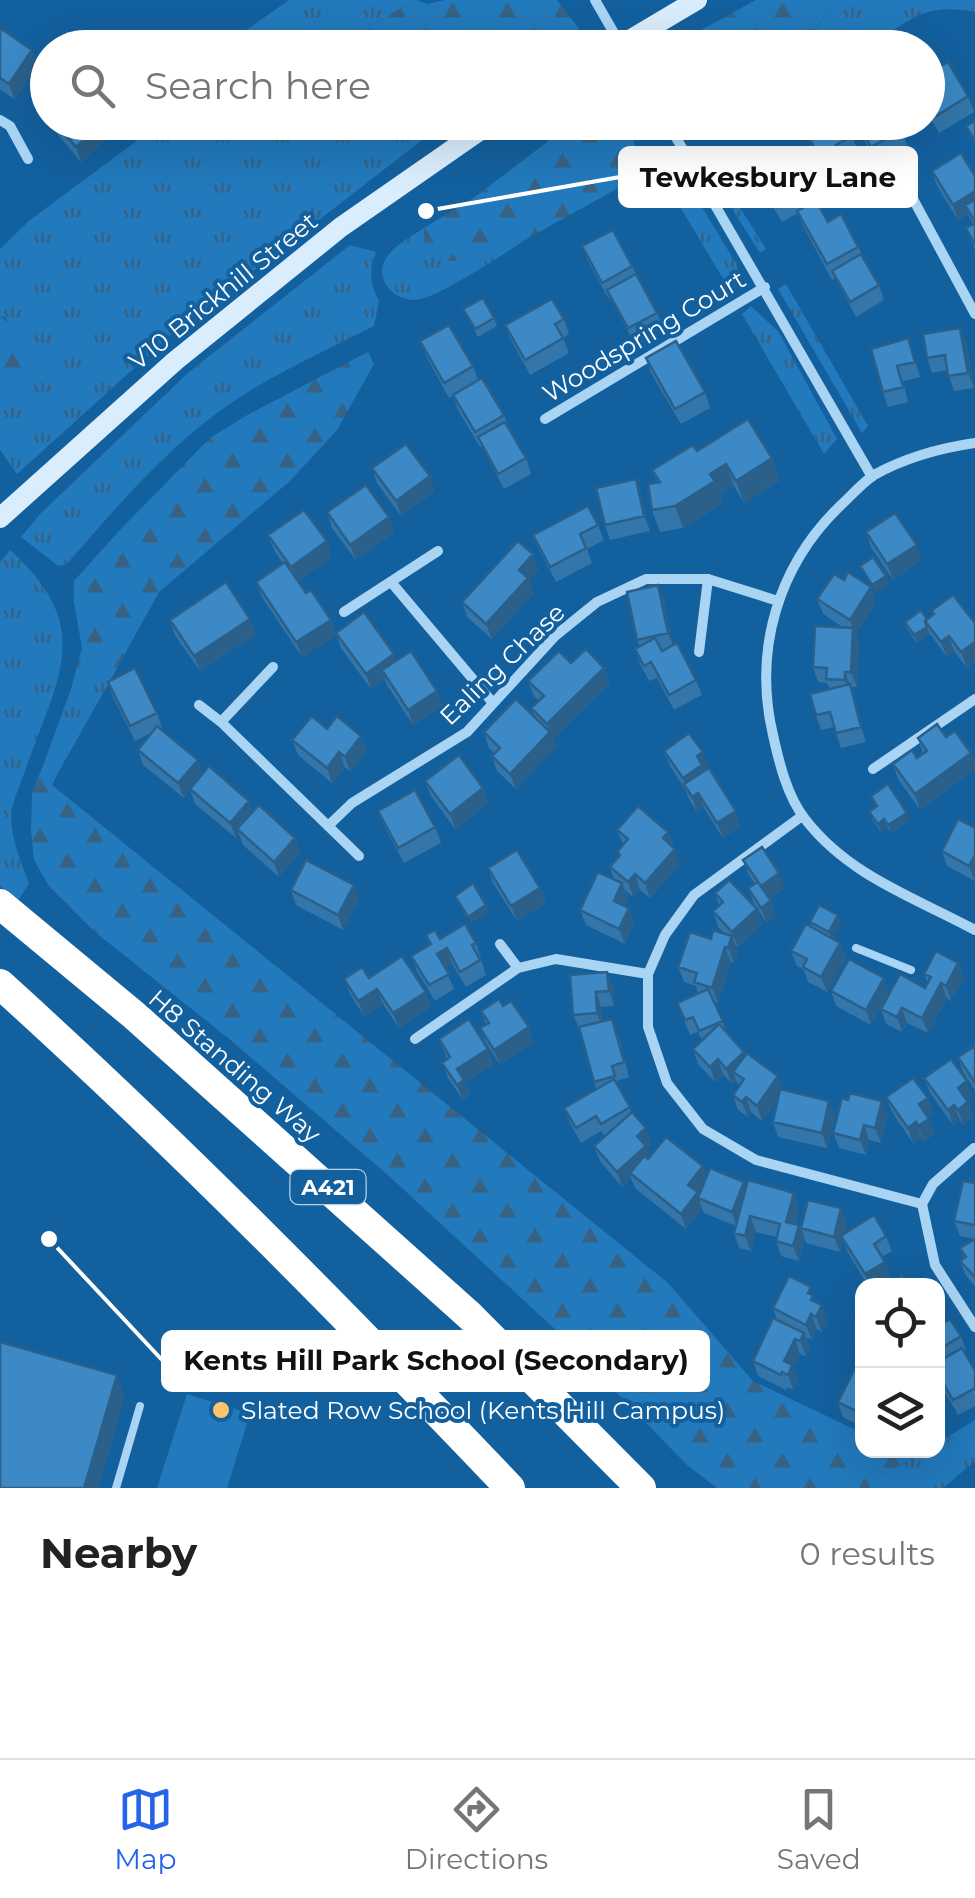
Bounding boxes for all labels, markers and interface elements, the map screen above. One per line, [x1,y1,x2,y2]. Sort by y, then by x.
search box [30,30,945,140]
icon: search [65,58,120,113]
text: Search here [145,62,371,109]
callout: Tewkesbury Lane [620,148,916,206]
text: Tewkesbury Lane [640,160,896,194]
street label: V10 Brickhill Street [123,206,323,376]
street label: Woodspring Court [537,264,751,408]
street label: Ealing Chase [433,597,571,731]
street label: H8 Standing Way [143,983,327,1149]
road number: A421 [290,1170,366,1204]
map controls [855,1278,945,1458]
button: locate [855,1278,945,1368]
callout: Kents Hill Park School (Secondary) [163,1332,708,1390]
text: Kents Hill Park School (Secondary) [183,1343,689,1377]
button: layers [855,1368,945,1458]
place label: Slated Row School (Kents Hill Campus) [241,1395,725,1425]
marker: Slated Row School (Kents Hill Campus) [210,1399,232,1421]
text: Nearby [40,1527,197,1579]
text: 0 results [800,1534,935,1573]
tab: Map [114,1782,176,1876]
tab: Directions [405,1782,548,1876]
tab: Saved [777,1782,861,1876]

